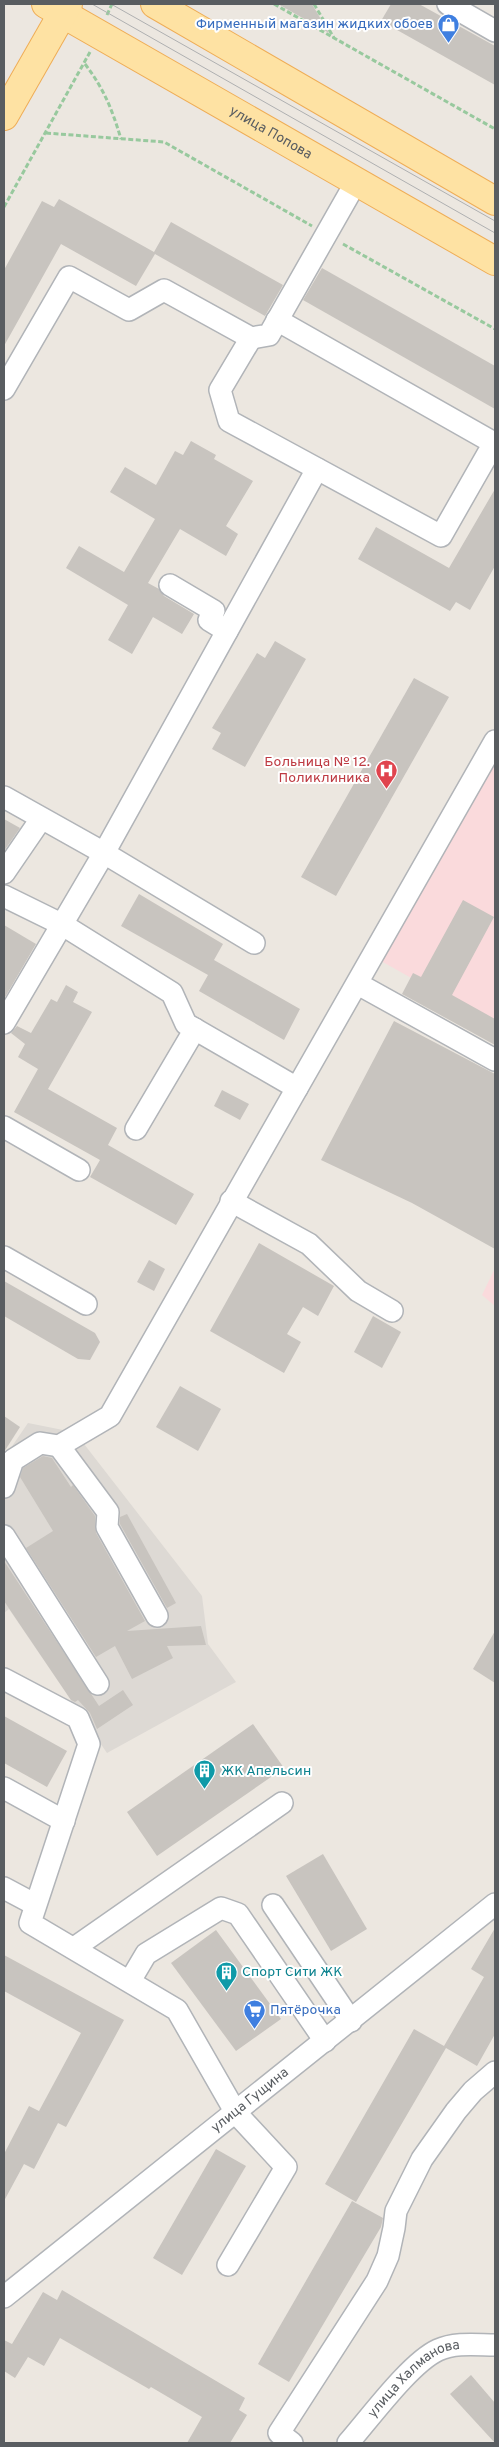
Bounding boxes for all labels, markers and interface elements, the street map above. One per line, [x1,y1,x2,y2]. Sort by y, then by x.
shop icon: Фирменный магазин жидких обоев [437,12,461,43]
place label: Фирменный магазин жидких обоев [196,16,433,33]
street label: улица Попова [226,102,315,163]
place label: Больница № 12. Поликлиника [264,754,370,787]
hospital icon: Больница № 12. Поликлиника [374,758,398,789]
building icon: ЖК Апельсин [193,1759,217,1790]
place label: ЖК Апельсин [221,1763,311,1780]
building icon: Спорт Сити ЖК [214,1960,238,1991]
place label: Спорт Сити ЖК [242,1964,343,1981]
supermarket icon: Пятёрочка [242,1998,266,2029]
place label: Пятёрочка [270,2002,341,2019]
street label: улица Гущина [208,2064,292,2136]
street label: улица Халманова [364,2336,461,2421]

